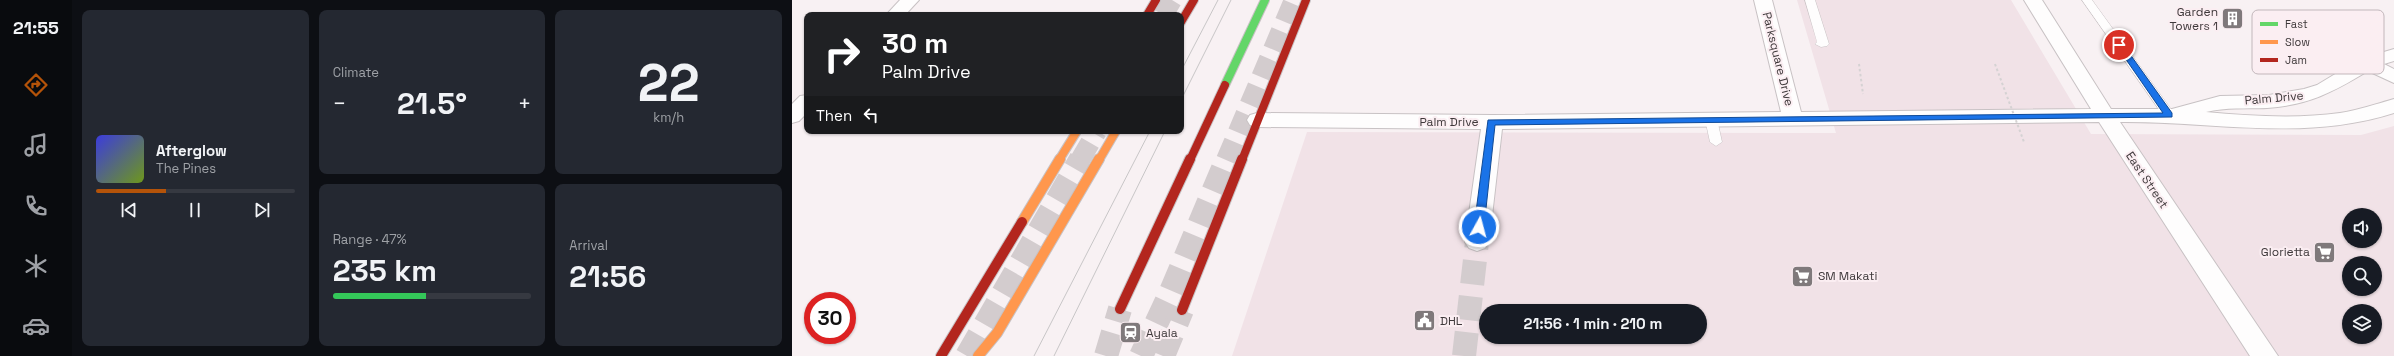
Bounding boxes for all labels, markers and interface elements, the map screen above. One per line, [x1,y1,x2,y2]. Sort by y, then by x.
place label: Garden Towers 1 [2169,4,2218,34]
building icon: Garden Towers 1 [2220,6,2246,32]
street label: Parksquare Drive [1759,10,1797,108]
legend [2252,10,2384,74]
text: 21:55 [13,16,59,39]
text: Fast [2285,17,2308,31]
text: 30 m [882,25,948,61]
icon: right [816,28,868,80]
pin [2102,28,2136,62]
icon: arrive [2108,34,2130,56]
text: Slow [2285,35,2310,49]
text: 22 [638,50,700,116]
text: Jam [2285,53,2307,67]
text: Palm Drive [882,60,971,83]
text: Climate [333,64,379,81]
icon: directions [22,71,50,99]
text: 21.5° [397,84,467,123]
street label: Palm Drive [2244,87,2304,109]
text: − [333,89,346,117]
text: + [518,89,531,117]
icon: left [860,104,882,126]
text: Then [816,106,852,125]
text: km/h [653,109,684,126]
street label: Palm Drive [1419,114,1479,130]
icon: music [22,131,50,159]
text: Afterglow [156,141,227,160]
street label: East Street [2122,149,2172,211]
text: The Pines [156,160,216,177]
icon: phone [22,192,50,220]
icon: previous [118,199,140,221]
icon: pause [184,199,206,221]
icon: next [251,199,273,221]
position arrow [1458,206,1500,248]
map controls [2342,208,2382,344]
button: sound [2342,208,2382,248]
text: Range · 47% [333,231,407,248]
text: Arrival [569,237,608,254]
supermarket icon: Glorietta [2312,239,2338,265]
place label: Glorietta [2261,244,2310,260]
text: 235 km [333,251,437,290]
icon: climate [22,252,50,280]
button: search [2342,256,2382,296]
text: 21:56 [569,257,646,296]
supermarket icon: SM Makati [1790,263,1816,289]
place label: SM Makati [1818,268,1877,284]
speed limit sign: 30 [804,292,856,344]
button: layers [2342,304,2382,344]
public building icon: DHL [1411,308,1437,334]
icon: car [22,312,50,340]
place label: DHL [1440,313,1463,329]
text: 21:56 · 1 min · 210 m [1524,314,1662,333]
station icon: Ayala [1118,320,1144,346]
place label: Ayala [1146,325,1178,341]

